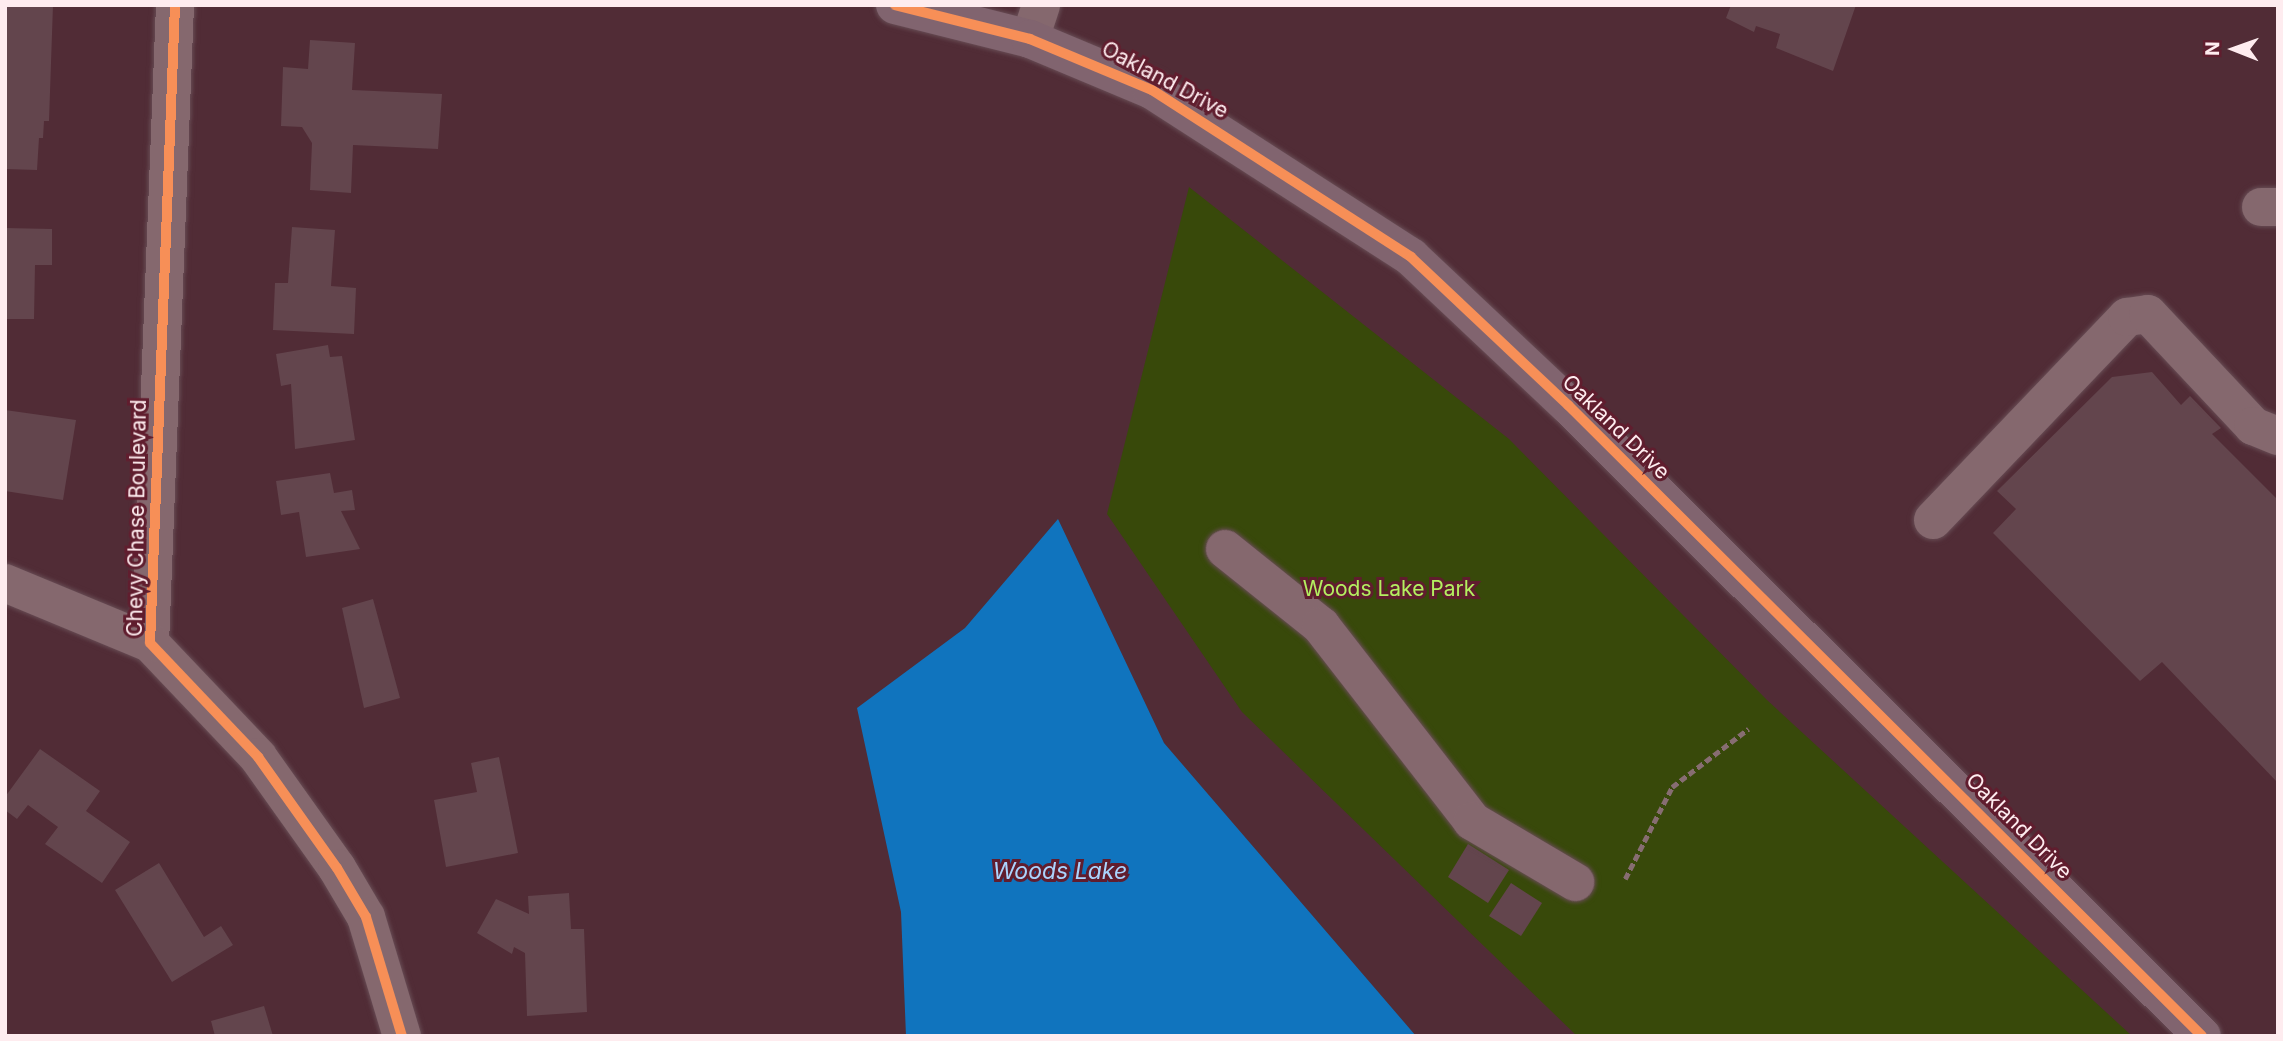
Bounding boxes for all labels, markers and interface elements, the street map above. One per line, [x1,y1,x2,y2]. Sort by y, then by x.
north arrow [2199,14,2269,84]
street label: Oakland Drive [1097,36,1233,124]
text: N [2201,41,2224,56]
street label: Oakland Drive [1557,369,1675,485]
street label: Chevy Chase Boulevard [122,399,152,637]
park label: Woods Lake Park [1303,576,1475,602]
street label: Oakland Drive [1961,768,2077,884]
water label: Woods Lake [993,857,1127,885]

